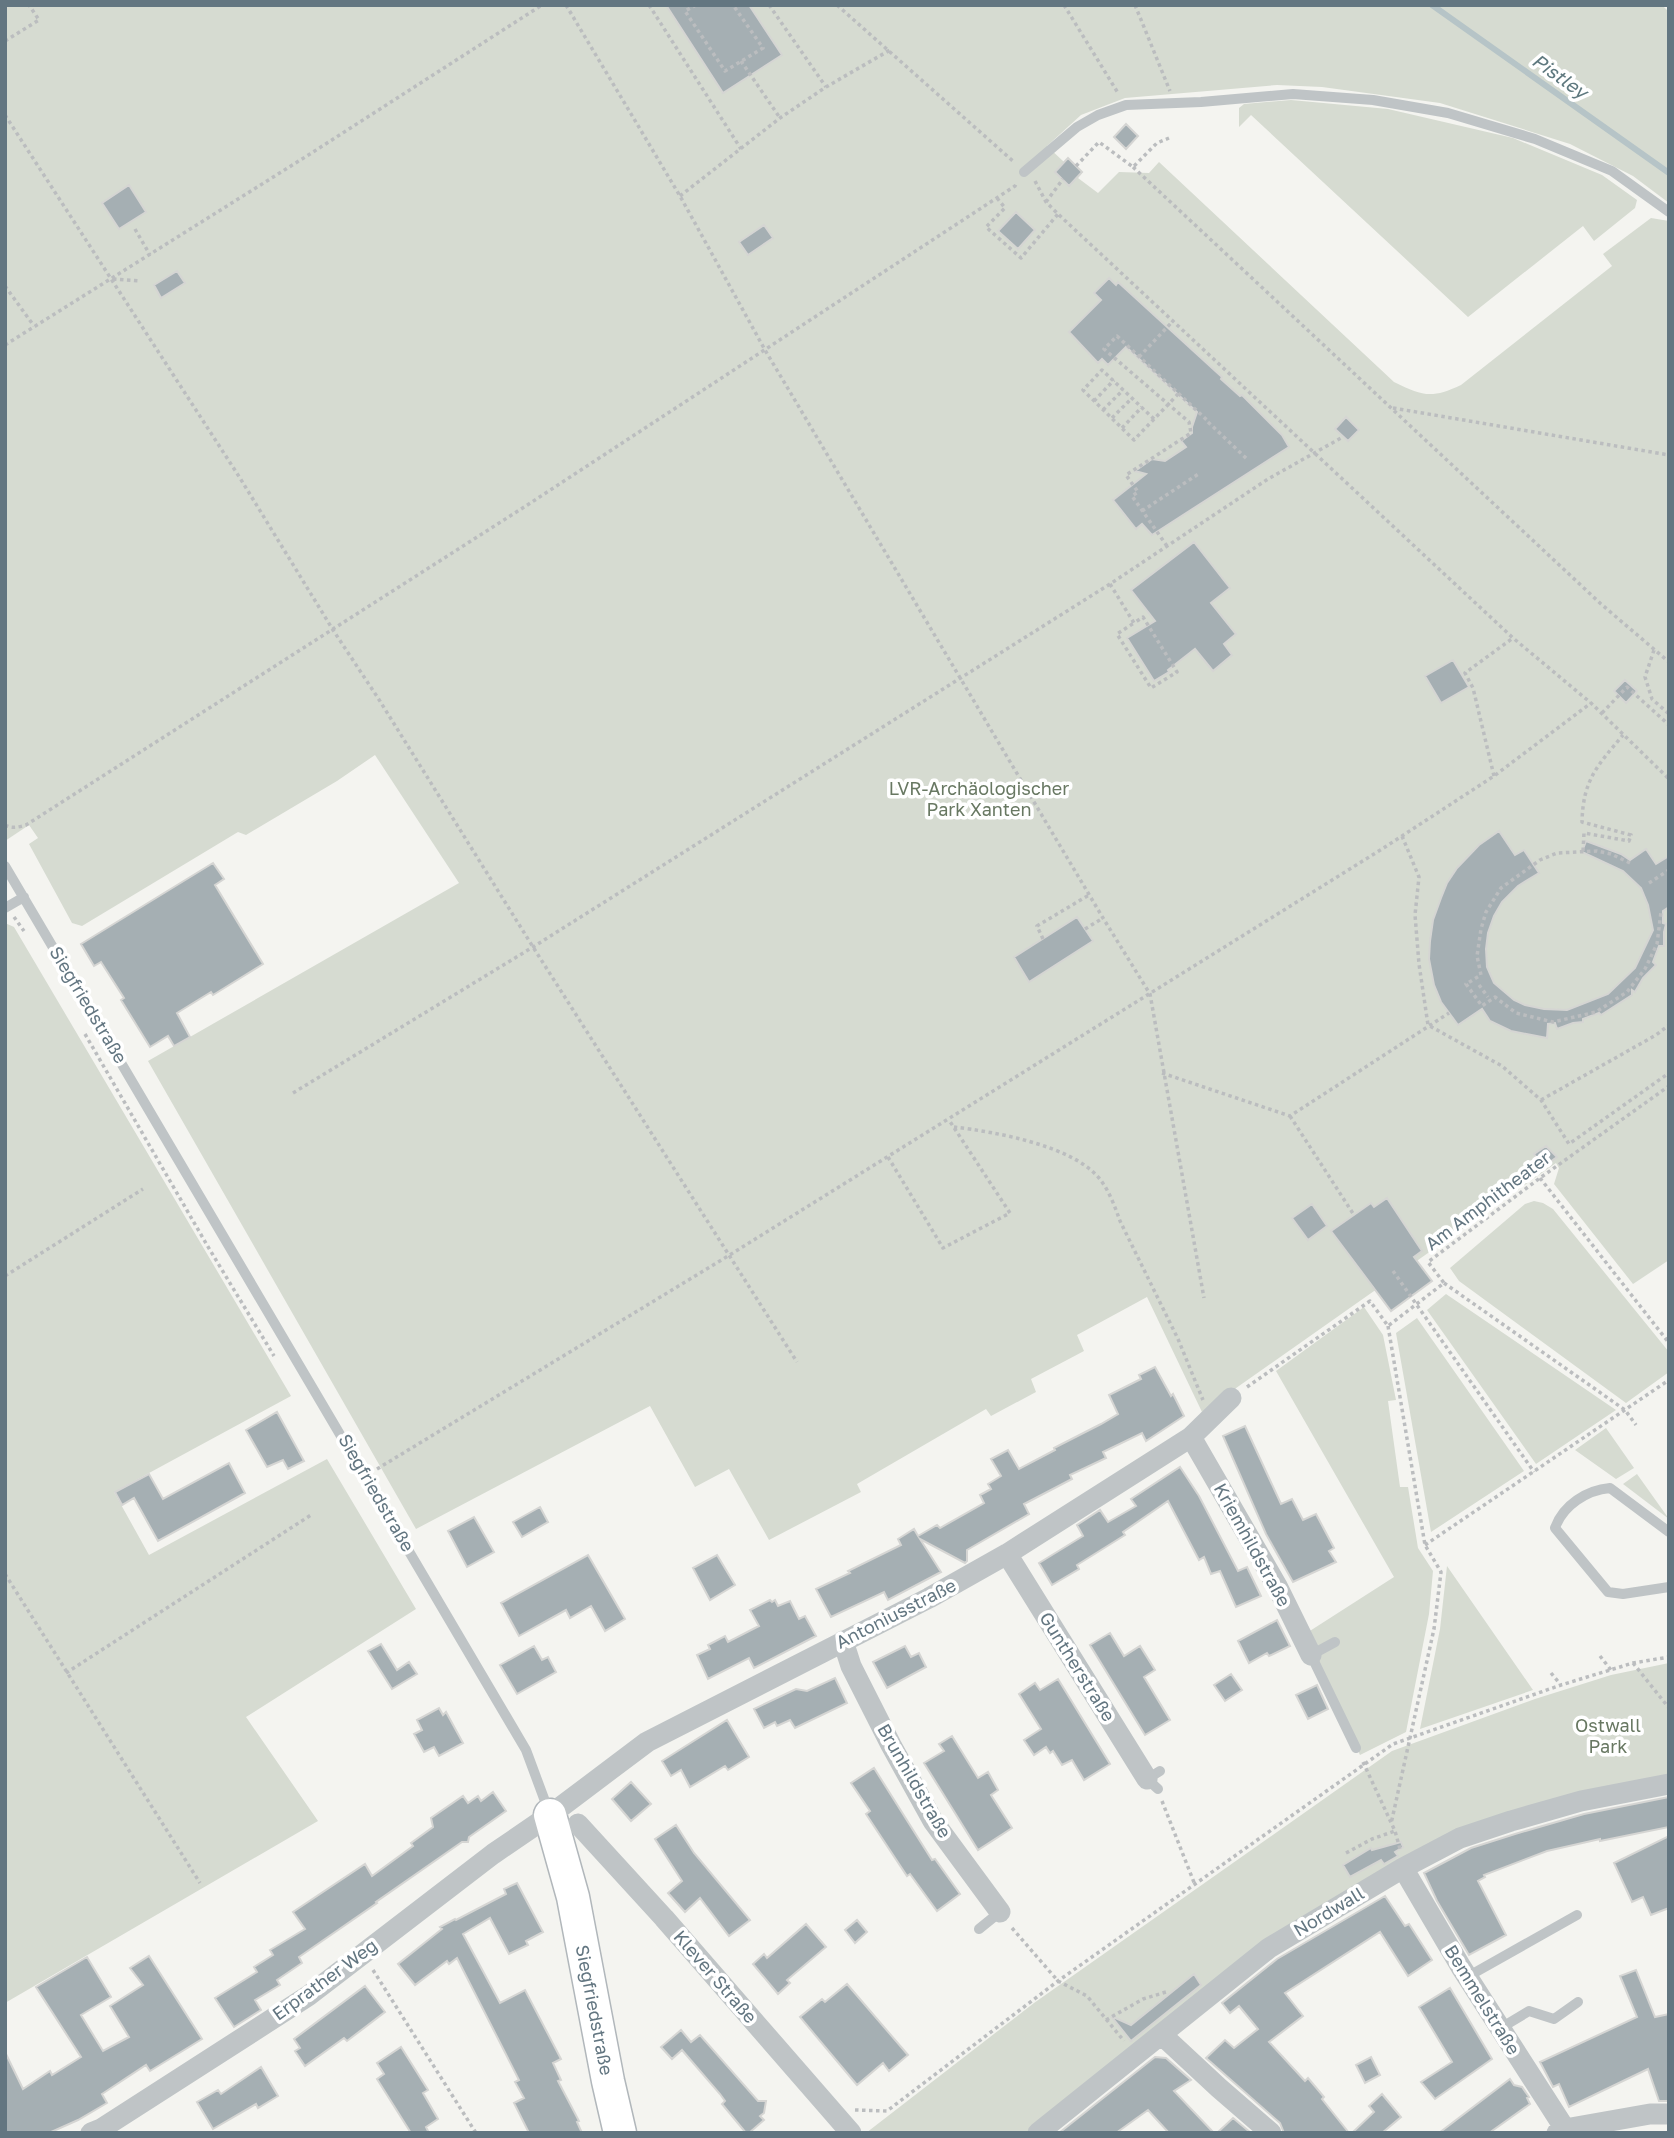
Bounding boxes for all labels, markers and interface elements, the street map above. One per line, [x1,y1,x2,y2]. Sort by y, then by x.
water label: Pistley [1528,48,1594,104]
park label: LVR-Archäologischer Park Xanten [889,777,1069,820]
street label: Siegfriedstraße [45,942,132,1067]
street label: Am Amphitheater [1421,1146,1554,1254]
street label: Siegfriedstraße [334,1430,419,1555]
street label: Kriemhildstraße [1210,1479,1296,1610]
street label: Antoniusstraße [832,1573,959,1653]
street label: Guntherstraße [1035,1608,1120,1725]
park label: Ostwall Park [1575,1714,1641,1757]
street label: Brunhildstraße [873,1719,956,1842]
street label: Nordwall [1289,1881,1368,1941]
street label: Klever Straße [669,1925,762,2027]
street label: Erprather Weg [268,1934,381,2025]
street label: Bemmelstraße [1440,1941,1525,2058]
street label: Siegfriedstraße [572,1943,618,2077]

